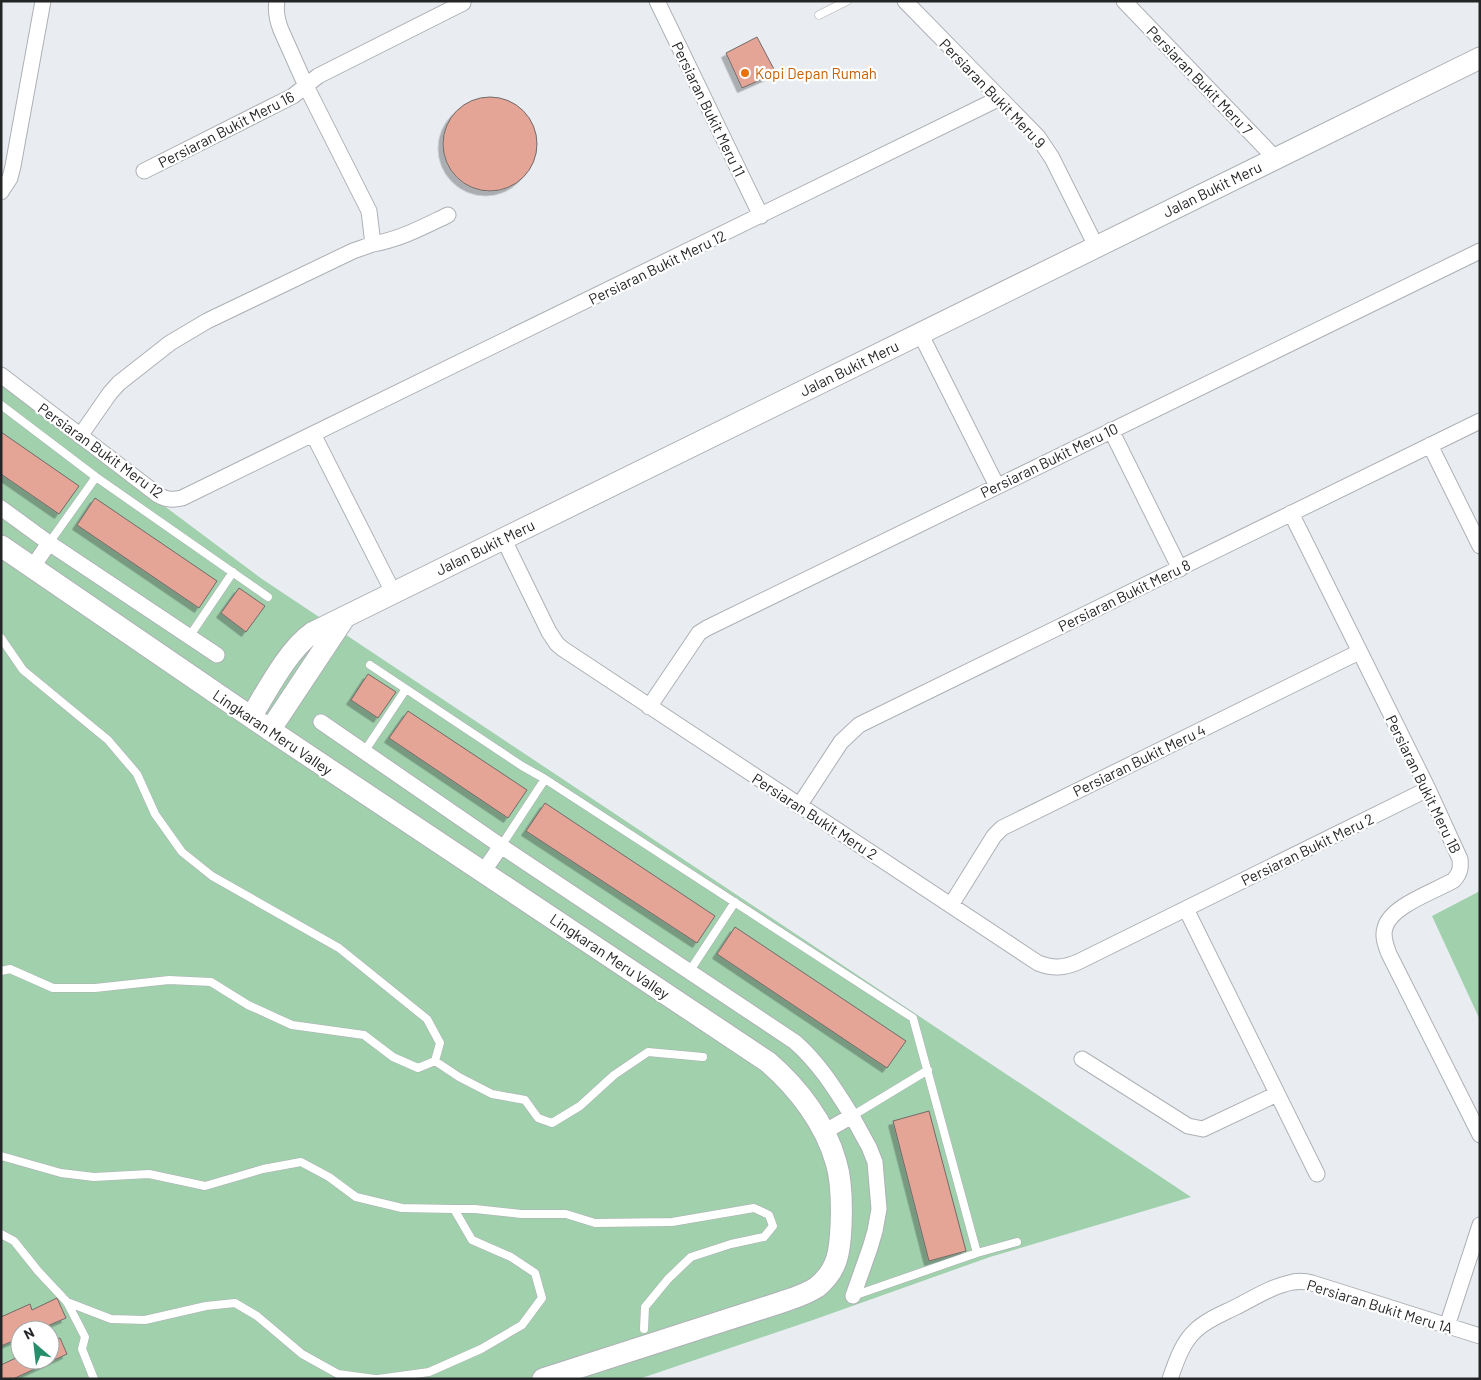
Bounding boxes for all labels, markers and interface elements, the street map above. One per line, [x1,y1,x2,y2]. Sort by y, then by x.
street label: Persiaran Bukit Meru 7 [1143,22,1257,138]
street label: Persiaran Bukit Meru 9 [936,35,1050,151]
street label: Persiaran Bukit Meru 11 [669,39,749,179]
place label: Kopi Depan Rumah [755,64,877,82]
marker: Kopi Depan Rumah [739,67,751,79]
street label: Persiaran Bukit Meru 16 [155,87,297,171]
street label: Jalan Bukit Meru [1160,157,1264,221]
street label: Persiaran Bukit Meru 12 [585,226,729,308]
street label: Jalan Bukit Meru [797,336,901,400]
street label: Persiaran Bukit Meru 12 [35,399,167,501]
street label: Persiaran Bukit Meru 10 [977,419,1121,501]
street label: Jalan Bukit Meru [433,515,537,579]
street label: Persiaran Bukit Meru 8 [1055,555,1193,635]
street label: Lingkaran Meru Valley [210,685,336,779]
street label: Persiaran Bukit Meru 1B [1383,712,1465,856]
street label: Persiaran Bukit Meru 4 [1070,720,1208,800]
street label: Persiaran Bukit Meru 2 [749,769,881,863]
street label: Persiaran Bukit Meru 2 [1238,809,1376,889]
street label: Lingkaran Meru Valley [547,909,673,1003]
street label: Persiaran Bukit Meru 1A [1305,1275,1455,1337]
north arrow [10,1320,60,1370]
text: N [21,1323,37,1343]

